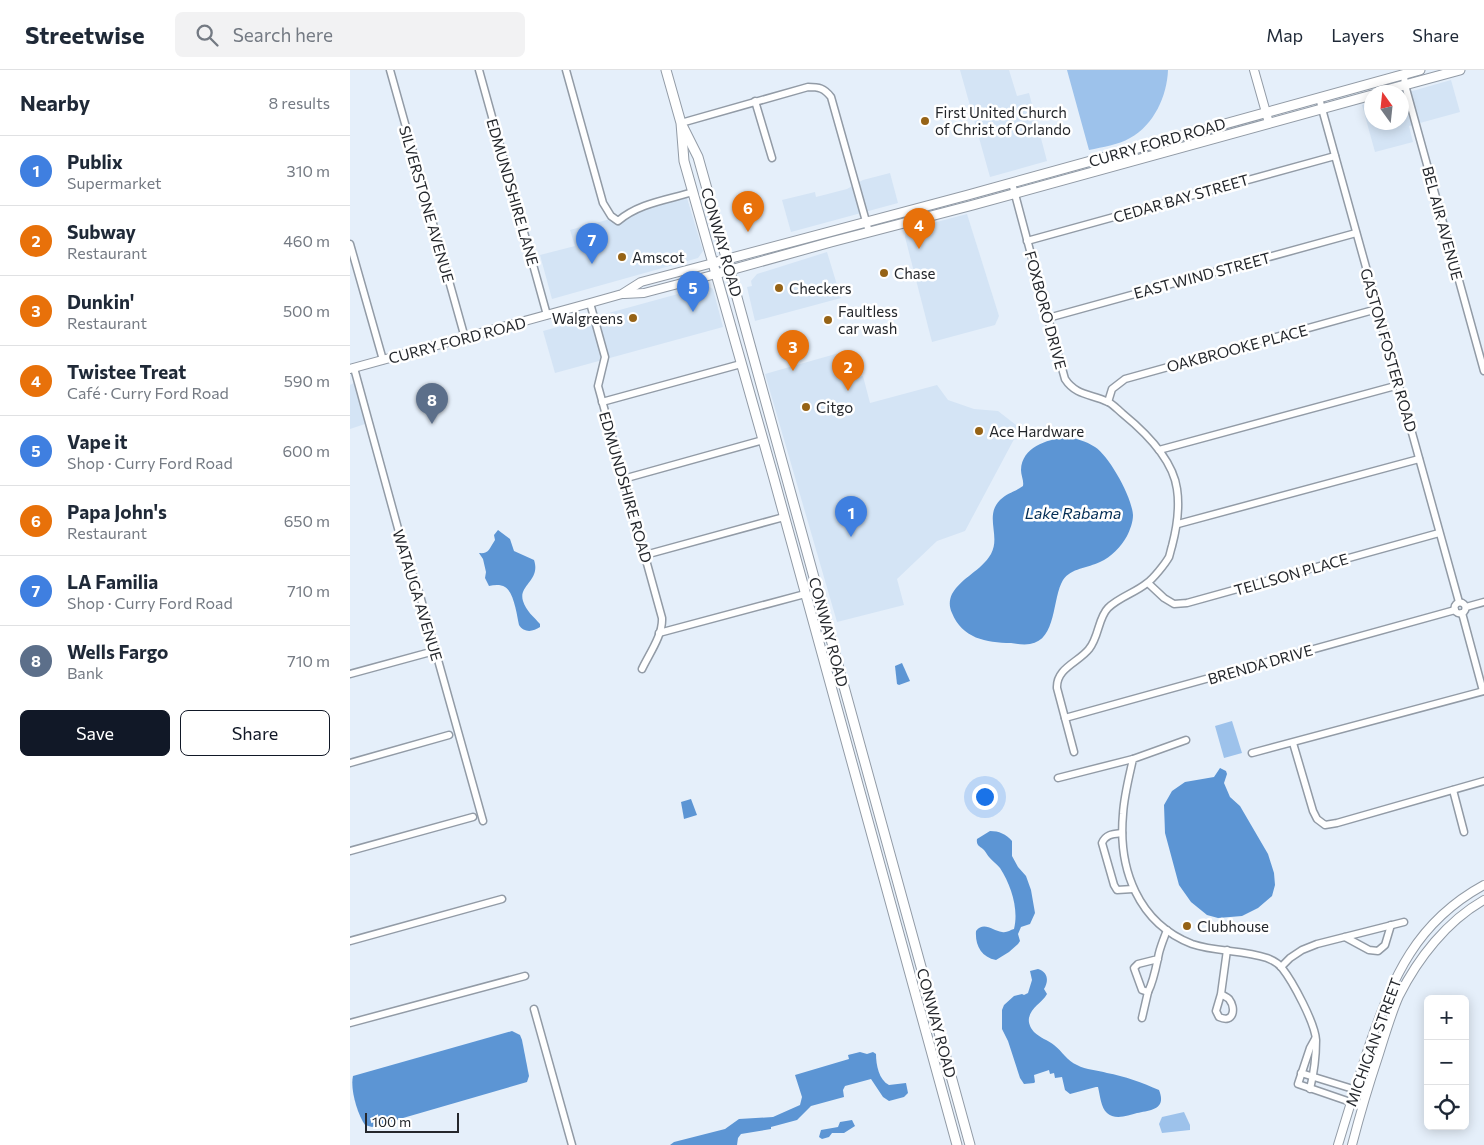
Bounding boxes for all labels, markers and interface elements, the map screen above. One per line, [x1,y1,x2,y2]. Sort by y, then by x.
search box [175,12,525,57]
text: Streetwise [25,20,145,49]
icon: search [193,21,221,49]
text: Search here [233,23,333,46]
text: Map [1266,24,1303,46]
text: Layers [1331,24,1384,46]
text: Share [1412,24,1459,46]
north arrow [1364,85,1409,130]
text: Nearby [20,90,90,115]
text: 8 results [269,93,330,112]
place label: First United Church of Christ of Orlando [935,103,1071,138]
street label: CURRY FORD ROAD [1087,114,1227,170]
marker: First United Church of Christ of Orlando [919,115,931,127]
street label: EDMUNDSHIRE LANE [483,116,543,268]
street label: SILVERSTONE AVENUE [396,123,458,285]
text: Publix [67,150,123,173]
text: 1 [32,161,40,180]
text: 310 m [287,161,330,180]
street label: BEL AIR AVENUE [1419,164,1467,282]
street label: CEDAR BAY STREET [1111,170,1251,226]
text: Supermarket [67,173,162,192]
street label: CONWAY ROAD [698,185,746,299]
pin: 6 [732,191,764,232]
pin: 4 [903,208,935,249]
text: Subway [67,220,136,243]
pin: 7 [576,223,608,264]
text: 2 [31,231,41,250]
text: 460 m [283,231,330,250]
text: Restaurant [67,243,147,262]
place label: Amscot [632,248,685,266]
street label: EAST WIND STREET [1132,248,1273,302]
street label: FOXBORO DRIVE [1022,249,1070,371]
marker: Amscot [616,251,628,263]
place label: Chase [894,264,936,282]
street label: GASTON FOSTER ROAD [1357,266,1421,434]
marker: Chase [878,267,890,279]
pin: 5 [677,271,709,312]
place label: Checkers [789,279,852,297]
marker: Checkers [773,282,785,294]
text: Dunkin' [67,290,134,313]
text: 3 [31,301,41,320]
text: 500 m [283,301,330,320]
place label: Faultless car wash [838,302,898,337]
place label: Walgreens [552,309,623,327]
marker: Walgreens [627,312,639,324]
text: Restaurant [67,313,147,332]
street label: CURRY FORD ROAD [386,313,528,367]
marker: Faultless car wash [822,314,834,326]
street label: OAKBROOKE PLACE [1165,320,1310,375]
pin: 3 [777,330,809,371]
pin: 2 [832,350,864,391]
text: Twistee Treat [67,360,186,383]
text: 4 [31,371,41,390]
text: 590 m [284,371,330,390]
text: Café · Curry Ford Road [67,383,229,402]
pin: 8 [416,383,448,424]
place label: Citgo [816,398,853,416]
marker: Citgo [800,401,812,413]
street label: EDMUNDSHIRE ROAD [596,409,656,565]
place label: Ace Hardware [989,422,1084,440]
marker: Ace Hardware [973,425,985,437]
text: Vape it [67,430,128,453]
text: 5 [31,441,41,460]
text: 600 m [282,441,330,460]
text: Shop · Curry Ford Road [67,453,233,472]
pin: 1 [835,496,867,537]
text: Papa John's [67,500,167,523]
water label: Lake Rabama [1025,503,1121,522]
text: 6 [31,511,41,530]
text: 650 m [284,511,330,530]
text: Restaurant [67,523,147,542]
street label: WATAUGA AVENUE [389,527,447,663]
street label: TELLSON PLACE [1232,549,1350,599]
text: LA Familia [67,570,158,593]
street label: CONWAY ROAD [806,575,852,689]
text: 7 [32,581,40,600]
text: 710 m [287,581,330,600]
text: Shop · Curry Ford Road [67,593,233,612]
text: Wells Fargo [67,640,168,663]
street label: BRENDA DRIVE [1205,640,1315,688]
text: 8 [31,651,41,670]
text: 710 m [287,651,330,670]
text: Bank [67,663,104,682]
button: Save [20,710,170,756]
button: Share [180,710,330,756]
your location [972,784,998,810]
place label: Clubhouse [1197,917,1269,935]
marker: Clubhouse [1181,920,1193,932]
street label: CONWAY ROAD [914,966,960,1080]
street label: MICHIGAN STREET [1341,975,1405,1109]
map controls [1424,995,1469,1130]
button: + [1424,995,1469,1040]
button: − [1424,1040,1469,1085]
button: locate [1424,1085,1469,1130]
scale bar [365,1110,459,1133]
text: 100 m [372,1113,411,1130]

